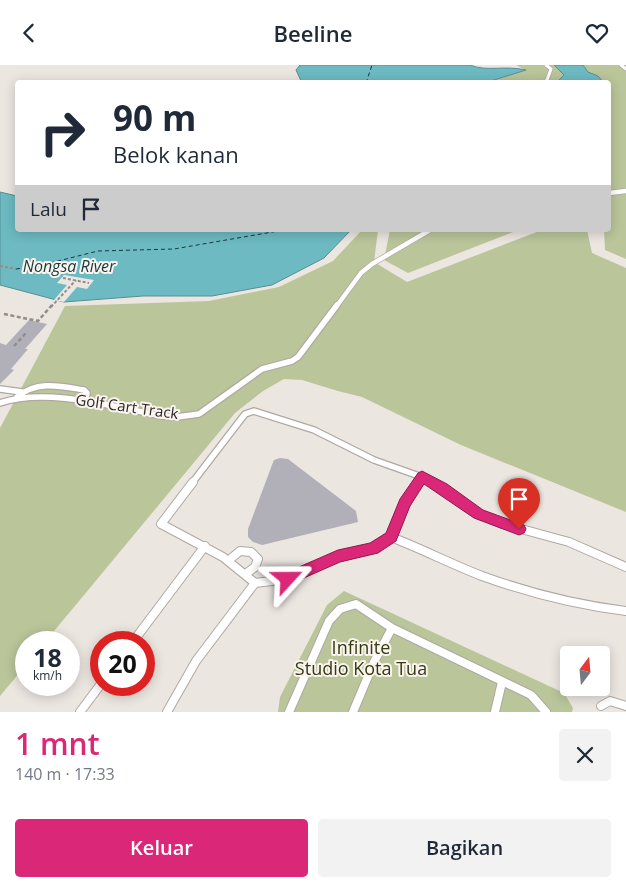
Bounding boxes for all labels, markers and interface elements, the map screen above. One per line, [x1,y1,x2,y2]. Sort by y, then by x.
text: Beeline [274,18,352,48]
icon: back [15,19,43,47]
icon: heart [583,19,611,47]
text: 90 m [113,94,196,141]
icon: right [30,100,95,165]
text: Belok kanan [113,139,239,169]
icon: arrive [77,195,105,223]
text: Lalu [30,196,67,222]
water label: Nongsa River [23,255,116,277]
street label: Golf Cart Track [74,389,180,423]
pin [498,478,540,529]
icon: arrive [505,485,533,513]
position arrow [261,552,313,604]
speed limit sign: 20 [90,631,155,696]
park label: Infinite Studio Kota Tua [295,635,427,680]
text: 18 [33,640,62,674]
north arrow [560,646,610,696]
map controls [560,646,610,696]
text: km/h [33,667,62,684]
text: 1 mnt [15,723,100,764]
button: close [559,729,611,781]
text: 140 m · 17:33 [15,763,115,785]
button: Keluar [15,819,308,877]
button: Bagikan [318,819,611,877]

